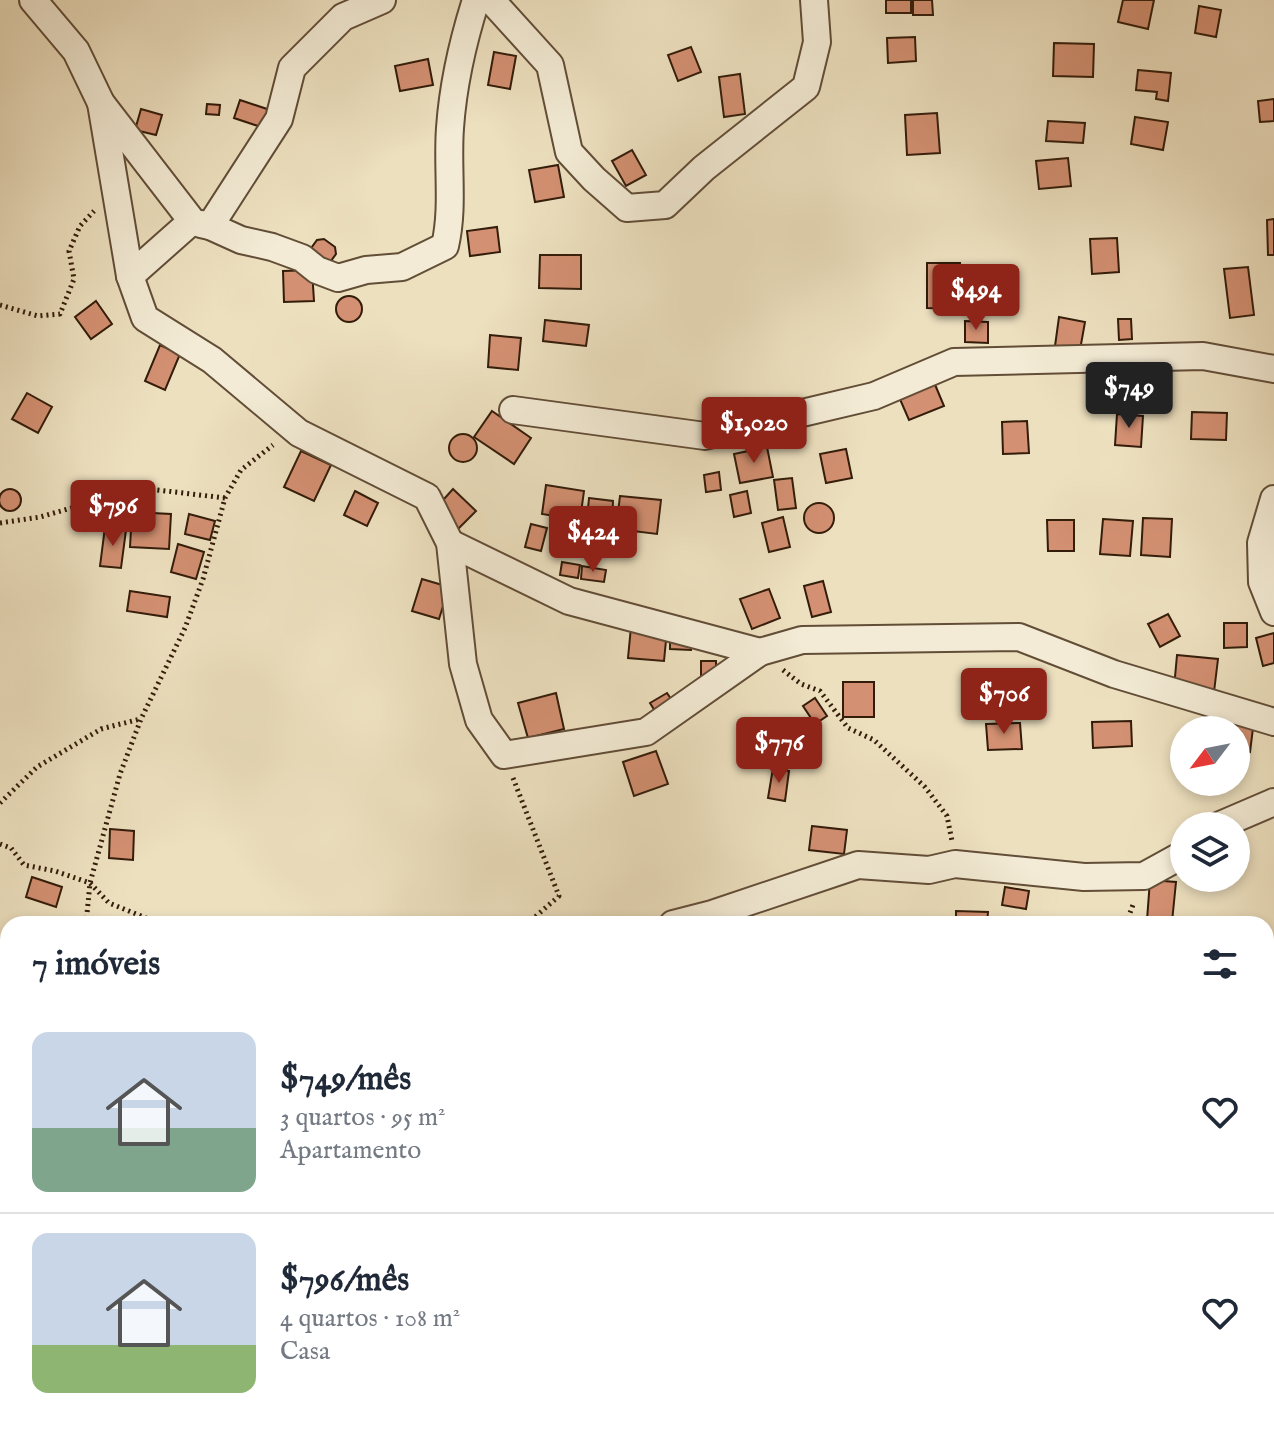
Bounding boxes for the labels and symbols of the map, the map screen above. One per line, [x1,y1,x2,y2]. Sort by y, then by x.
pin: $494 [929,264,1023,332]
pin: $749 [1082,362,1176,430]
pin: $1,020 [689,397,819,465]
pin: $796 [66,480,160,548]
pin: $424 [546,506,640,574]
pin: $706 [957,668,1051,736]
north arrow [1170,716,1250,796]
pin: $776 [732,717,826,785]

